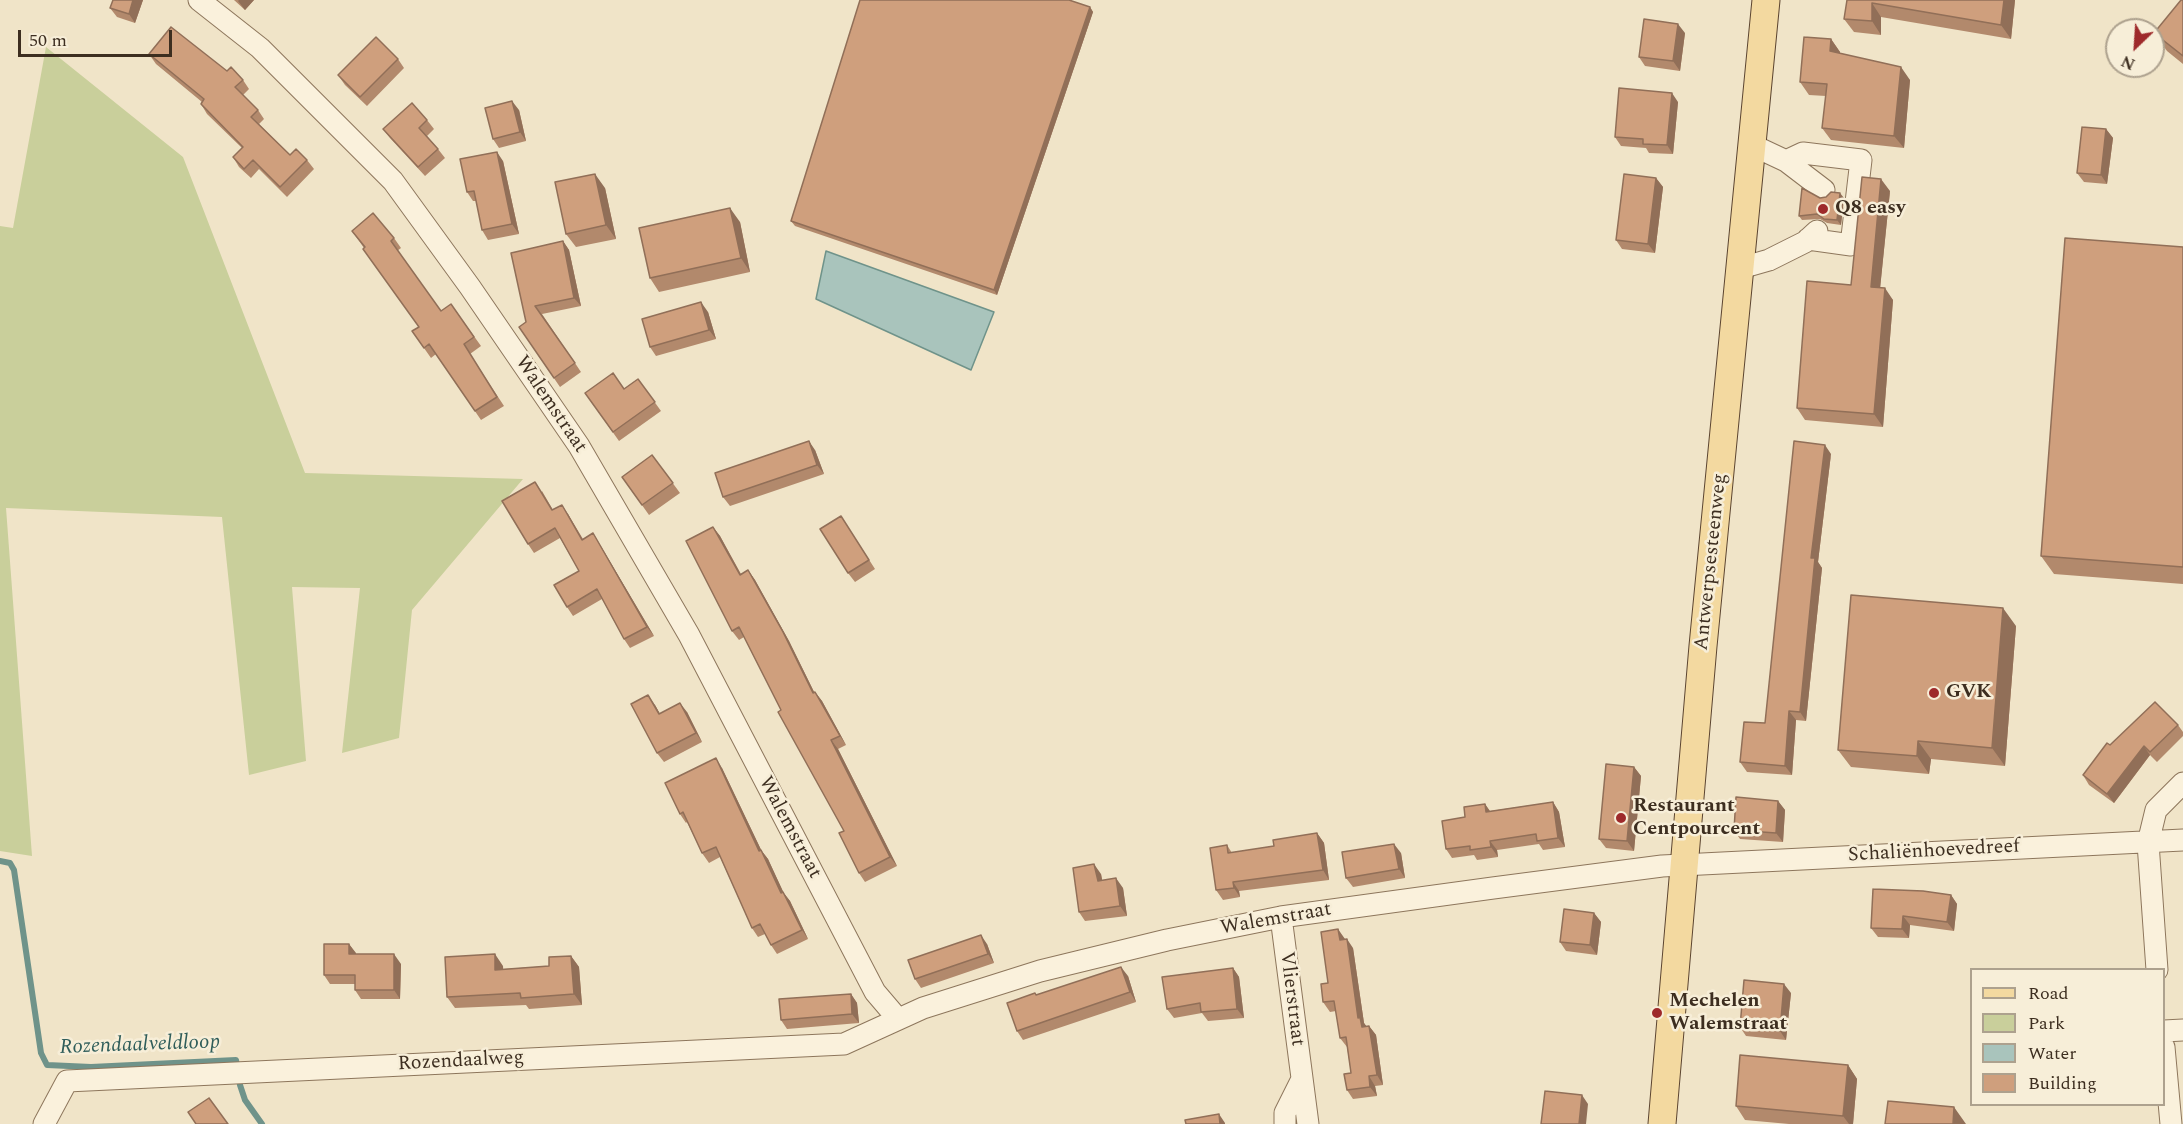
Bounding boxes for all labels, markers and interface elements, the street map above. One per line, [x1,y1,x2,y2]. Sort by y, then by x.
scale bar [21,18,176,56]
north arrow [2105,18,2165,78]
text: 50 m [29,27,67,54]
text: N [2117,49,2139,76]
place label: Q8 easy [1835,197,1906,221]
marker: Q8 easy [1816,202,1830,216]
street label: Walemstraat [509,352,591,458]
street label: Antwerpsesteenweg [1691,472,1733,652]
place label: GVK [1946,681,1991,705]
marker: GVK [1927,686,1941,700]
street label: Walemstraat [752,773,826,883]
place label: Restaurant Centpourcent [1633,795,1760,842]
marker: Restaurant Centpourcent [1614,811,1628,825]
street label: Schaliënhoevedreef [1847,836,2021,868]
street label: Walemstraat [1219,898,1333,942]
street label: Vlierstraat [1273,950,1309,1048]
legend [1970,968,2165,1106]
text: Road [2028,980,2069,1007]
place label: Mechelen Walemstraat [1669,990,1787,1037]
marker: Mechelen Walemstraat [1650,1006,1664,1020]
text: Park [2028,1010,2065,1037]
water label: Rozendaalveldloop [59,1031,221,1061]
text: Water [2028,1040,2076,1067]
street label: Rozendaalweg [397,1047,525,1077]
text: Building [2028,1070,2097,1097]

